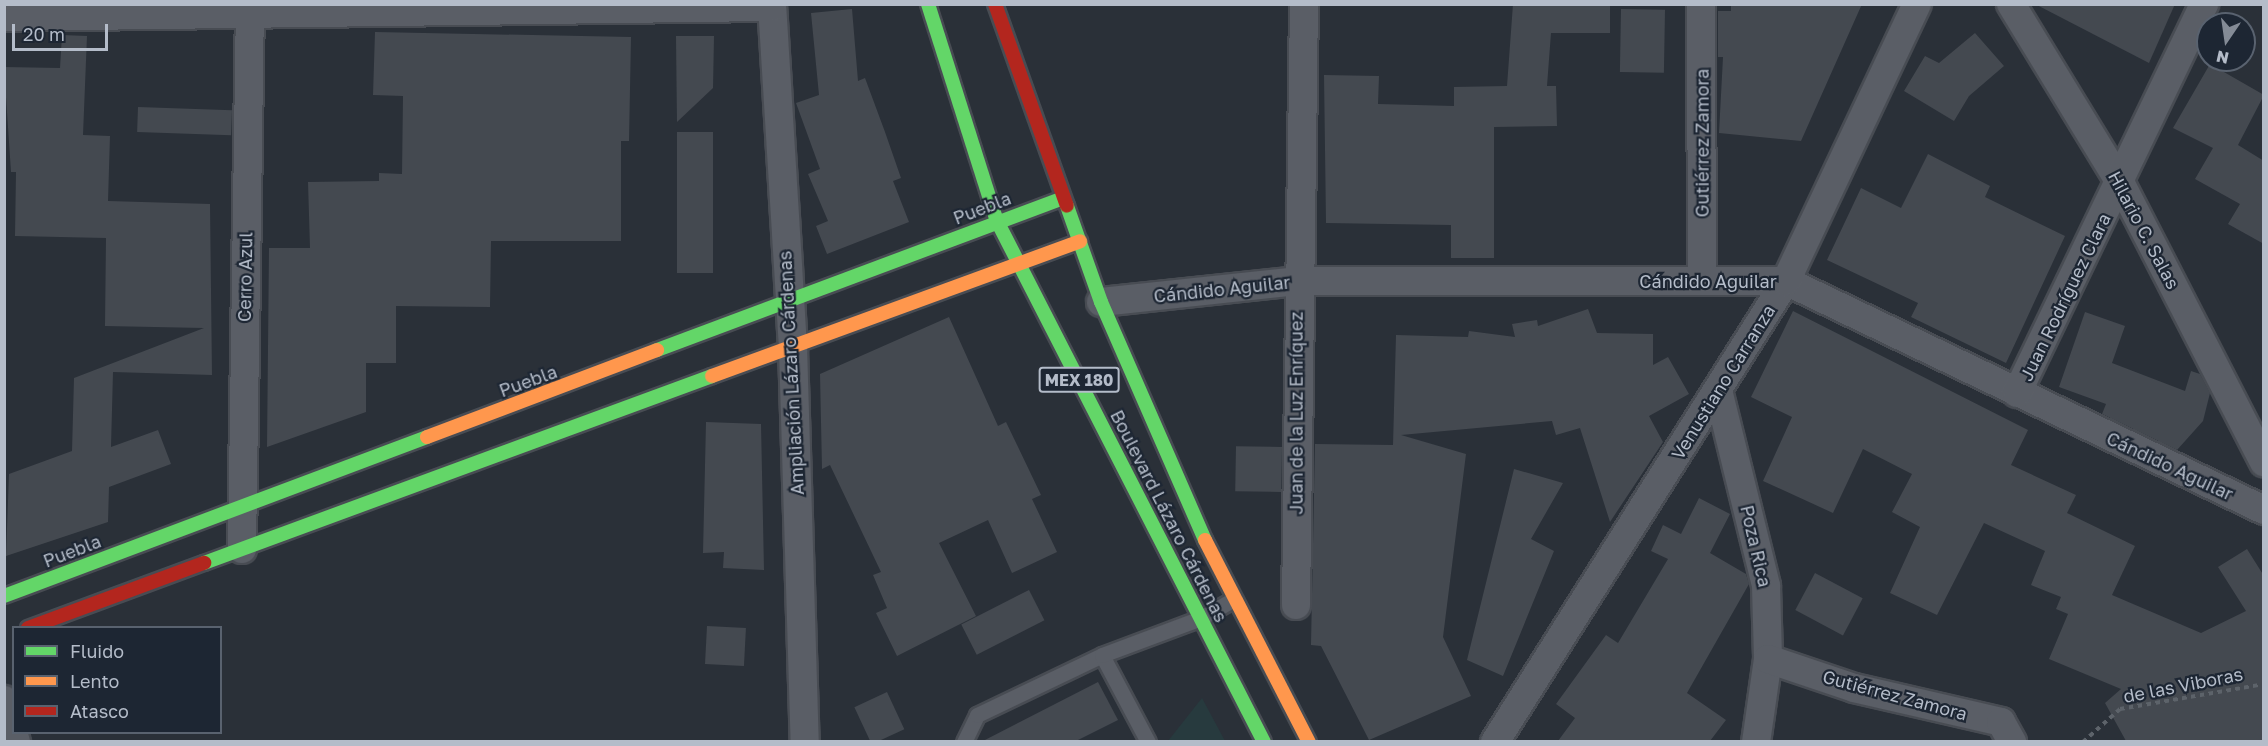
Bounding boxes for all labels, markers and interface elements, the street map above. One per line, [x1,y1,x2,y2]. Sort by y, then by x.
scale bar [15,12,111,50]
north arrow [2196,12,2256,72]
text: 20 m [23,23,65,45]
text: N [2214,46,2231,69]
street label: Gutiérrez Zamora [1691,69,1713,217]
street label: Hilario C. Salas [2104,167,2184,293]
street label: Puebla [950,187,1014,229]
street label: Juan Rodríguez Clara [2015,210,2115,384]
street label: Cerro Azul [233,232,257,322]
street label: Ampliación Lázaro Cárdenas [774,250,808,496]
street label: Cándido Aguilar [1639,270,1777,292]
street label: Cándido Aguilar [1153,271,1291,307]
street label: Venustiano Carranza [1667,301,1779,463]
street label: Juan de la Luz Enríquez [1285,311,1307,515]
street label: Puebla [496,361,560,401]
road number: MEX 180 [1038,367,1120,393]
street label: Boulevard Lázaro Cárdenas [1106,406,1232,626]
street label: Cándido Aguilar [2103,427,2237,505]
street label: Poza Rica [1736,503,1776,589]
street label: Puebla [40,530,104,572]
legend [12,626,222,734]
text: Fluido [70,640,124,662]
street label: de las Viboras [2121,663,2245,707]
street label: Gutiérrez Zamora [1820,665,1970,725]
text: Lento [70,670,119,692]
text: Atasco [70,700,129,722]

